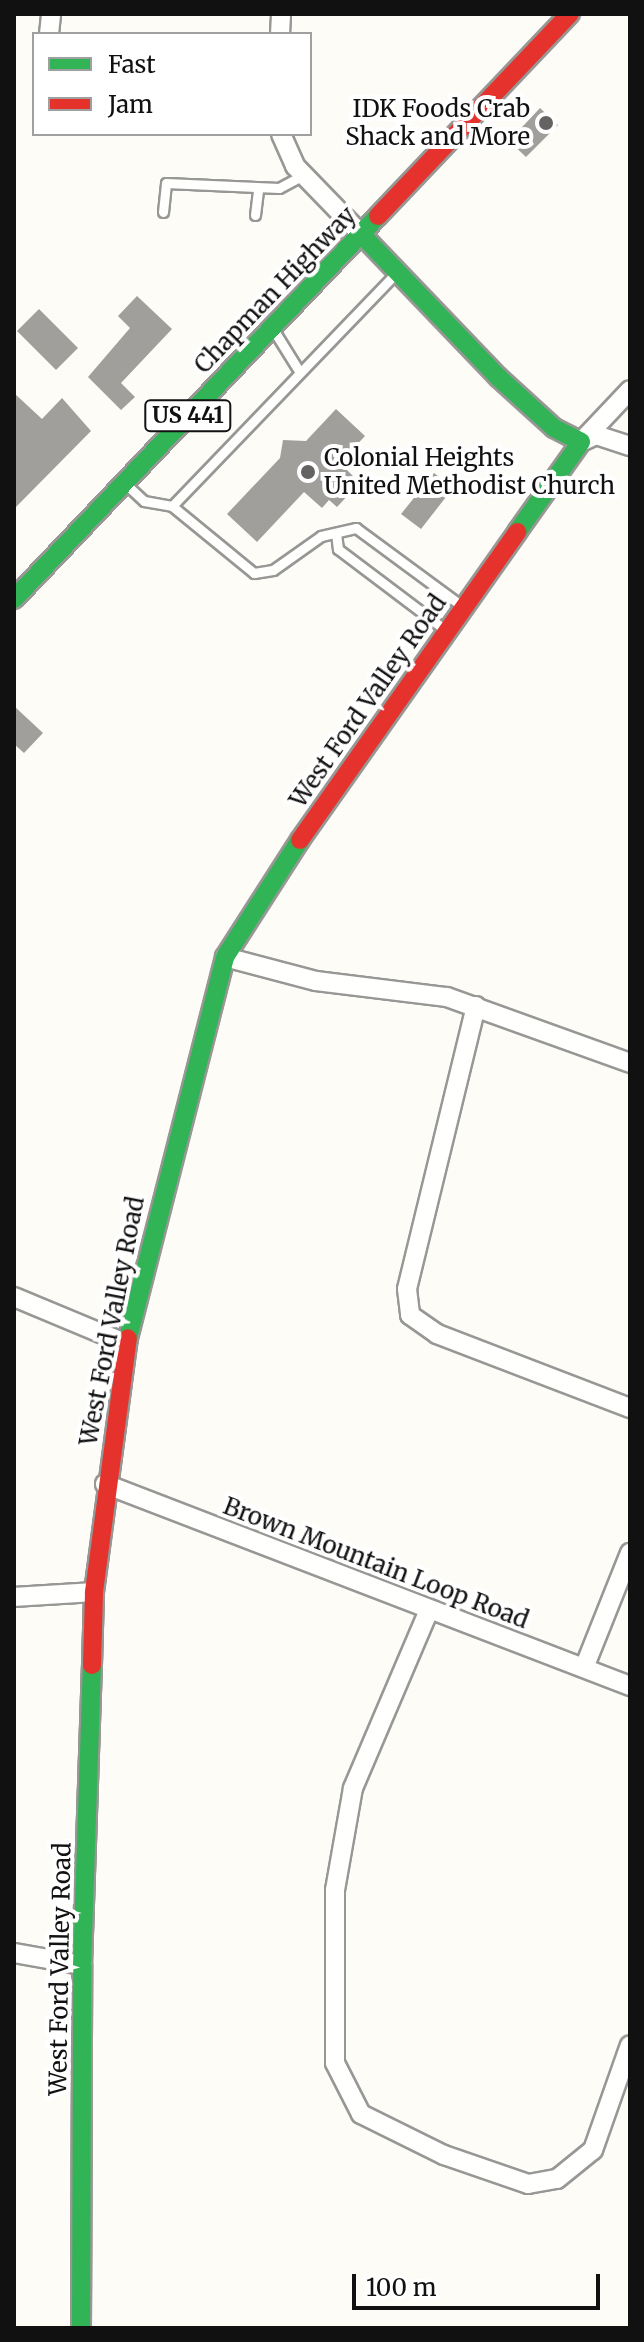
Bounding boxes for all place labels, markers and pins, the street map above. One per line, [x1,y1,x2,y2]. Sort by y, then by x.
place label: IDK Foods Crab Shack and More [345,95,530,151]
marker: IDK Foods Crab Shack and More [537,114,555,132]
place label: Colonial Heights United Methodist Church [324,444,615,500]
marker: Colonial Heights United Methodist Church [299,463,317,481]

